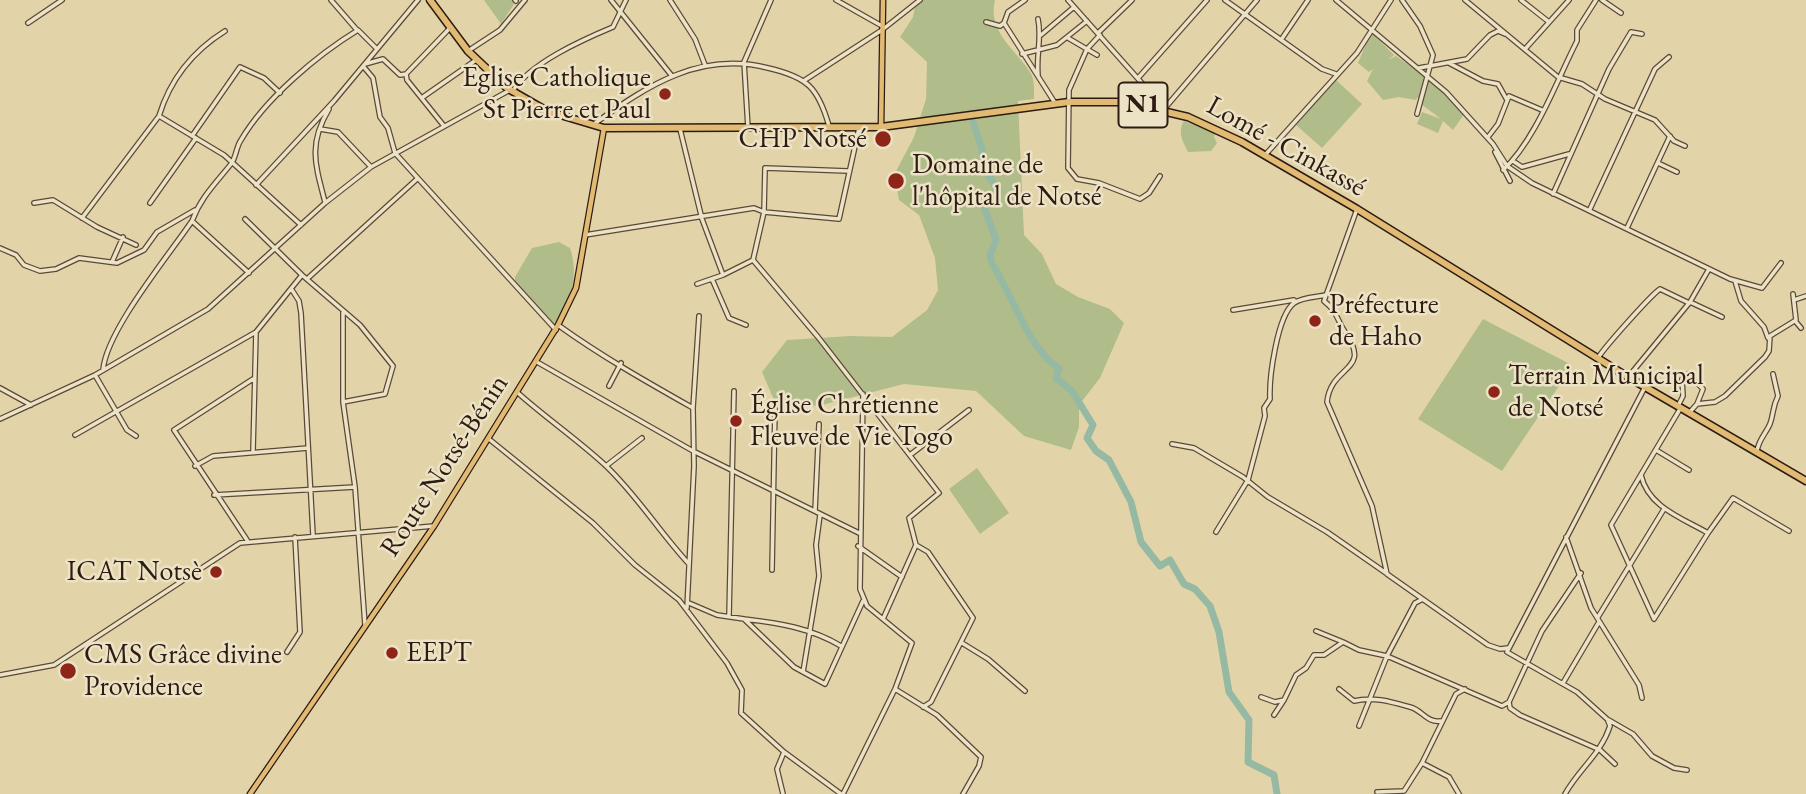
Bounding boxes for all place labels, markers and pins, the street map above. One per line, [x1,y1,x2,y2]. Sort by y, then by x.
place label: Eglise Catholique St Pierre et Paul [462,61,651,127]
marker: Eglise Catholique St Pierre et Paul [657,86,673,102]
place label: CHP Notsé [739,122,867,156]
marker: CHP Notsé [873,129,893,149]
place label: Domaine de l'hôpital de Notsé [912,148,1102,214]
marker: Domaine de l'hôpital de Notsé [886,171,906,191]
place label: Préfecture de Haho [1329,288,1439,354]
marker: Préfecture de Haho [1307,313,1323,329]
place label: Terrain Municipal de Notsé [1508,359,1704,425]
marker: Terrain Municipal de Notsé [1486,384,1502,400]
place label: Église Chrétienne Fleuve de Vie Togo [750,388,953,454]
marker: Église Chrétienne Fleuve de Vie Togo [728,413,744,429]
place label: ICAT Notsè [67,555,202,589]
marker: ICAT Notsè [208,564,224,580]
place label: EEPT [406,636,472,670]
place label: CMS Grâce divine Providence [84,638,282,704]
marker: EEPT [384,645,400,661]
marker: CMS Grâce divine Providence [58,661,78,681]

